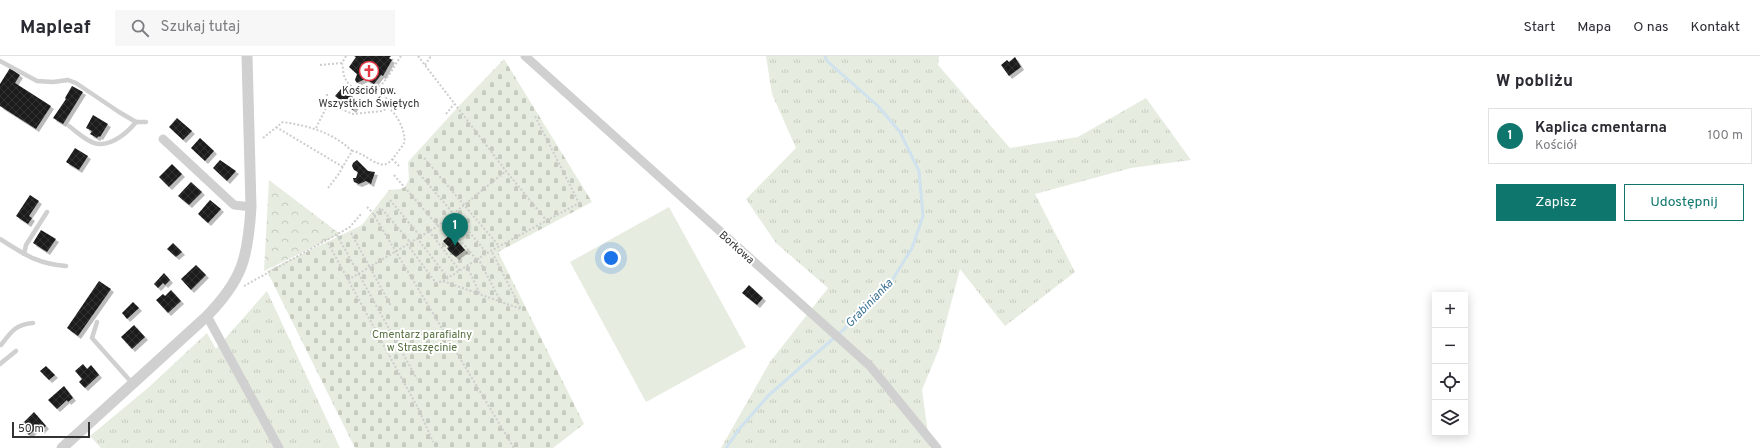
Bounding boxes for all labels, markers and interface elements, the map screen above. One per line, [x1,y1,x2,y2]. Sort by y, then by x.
search box [115,10,395,46]
text: Mapleaf [20,16,91,40]
icon: search [129,17,151,39]
text: Szukaj tutaj [161,18,240,37]
text: Start [1523,19,1555,36]
text: Mapa [1577,19,1611,36]
text: O nas [1633,19,1669,36]
text: Kontakt [1691,19,1740,36]
church icon: Kościół pw. Wszystkich Świętych [358,60,380,82]
text: W pobliżu [1496,71,1573,93]
place label: Kościół pw. Wszystkich Świętych [318,84,420,111]
text: Kaplica cmentarna [1535,119,1667,138]
text: 1 [1507,128,1513,144]
text: 100 m [1707,128,1743,144]
text: Kościół [1535,138,1577,154]
button: Zapisz [1496,184,1616,221]
button: Udostępnij [1624,184,1744,221]
pin: 1 [442,213,468,246]
street label: Borkowa [716,228,757,267]
your location [601,248,621,268]
water label: Grabinianka [842,275,898,332]
map controls [1432,292,1468,436]
button: + [1432,292,1468,328]
park label: Cmentarz parafialny w Straszęcinie [372,328,472,355]
button: − [1432,328,1468,364]
button: locate [1432,364,1468,400]
button: layers [1432,400,1468,436]
scale bar [12,420,90,439]
text: 50 m [18,422,44,436]

